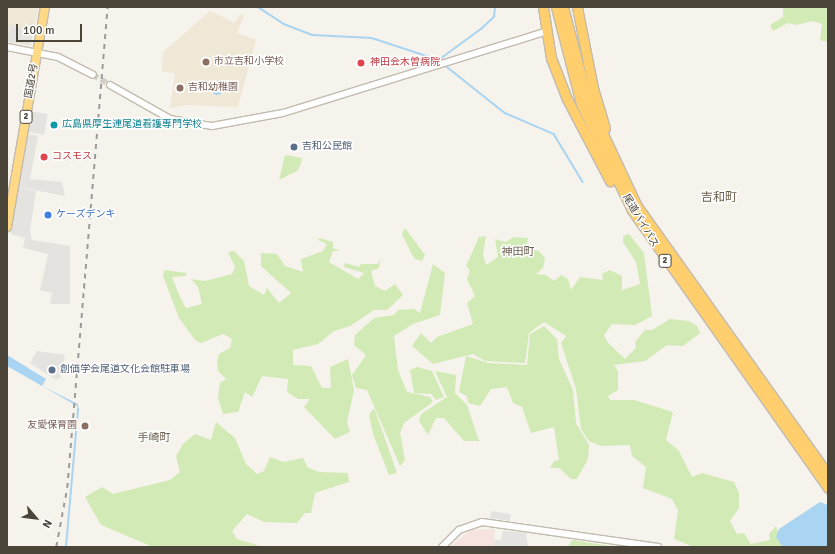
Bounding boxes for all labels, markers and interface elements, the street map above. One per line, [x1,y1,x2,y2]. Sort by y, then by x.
scale bar [18,16,84,42]
text: 100 m [23,23,55,38]
place label: 市立吉和小学校 [214,56,284,68]
marker: 市立吉和小学校 [201,57,211,67]
marker: 神田会木曽病院 [355,57,367,69]
place label: 神田会木曽病院 [370,57,440,69]
street label: 国道2号 [23,63,41,99]
place label: 吉和幼稚園 [188,82,238,94]
marker: 吉和幼稚園 [175,83,185,93]
road number: 2 [19,110,33,124]
place label: 広島県厚生連尾道看護専門学校 [62,119,202,131]
marker: 広島県厚生連尾道看護専門学校 [49,120,59,130]
place label: 吉和公民館 [302,141,352,153]
marker: 吉和公民館 [289,142,299,152]
place label: コスモス [52,151,92,163]
marker: コスモス [39,152,49,162]
district label: 吉和町 [701,191,737,205]
street label: 尾道バイパス [619,192,661,250]
place label: ケーズデンキ [56,209,116,221]
marker: ケーズデンキ [43,210,53,220]
district label: 神田町 [502,245,534,259]
road number: 2 [658,254,672,268]
place label: 創価学会尾道文化会館駐車場 [60,364,190,376]
marker: 創価学会尾道文化会館駐車場 [47,365,57,375]
place label: 友愛保育園 [27,420,77,432]
marker: 友愛保育園 [80,421,90,431]
district label: 手崎町 [138,431,170,445]
north arrow [16,498,56,538]
text: N [40,517,55,530]

